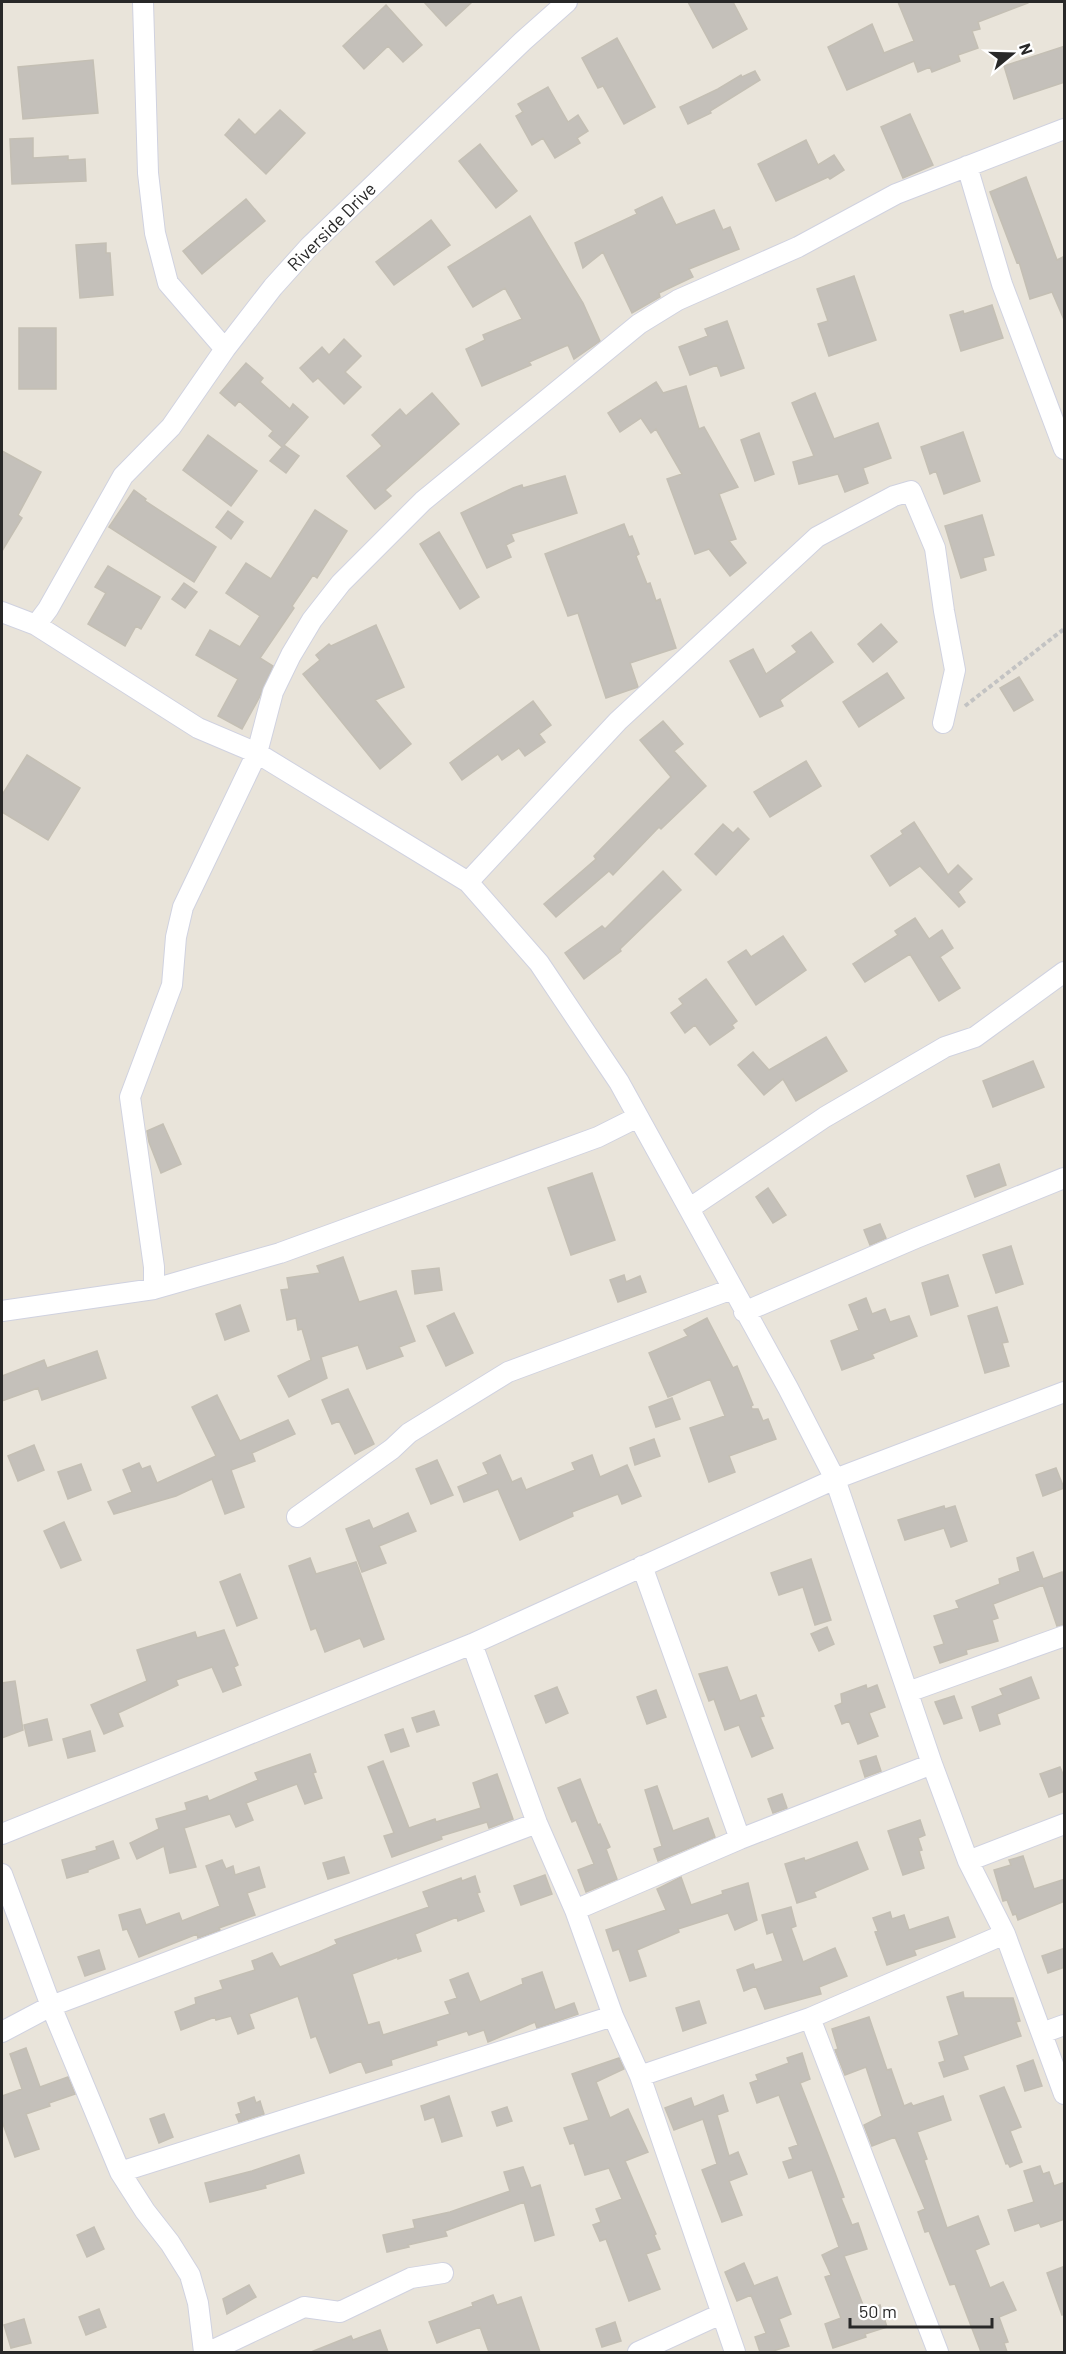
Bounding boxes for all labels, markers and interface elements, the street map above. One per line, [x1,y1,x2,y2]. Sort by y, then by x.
north arrow [982,24,1042,84]
text: N [1016,41,1037,57]
street label: Riverside Drive [282,177,380,275]
scale bar [850,2291,992,2329]
text: 50 m [859,2300,897,2322]

